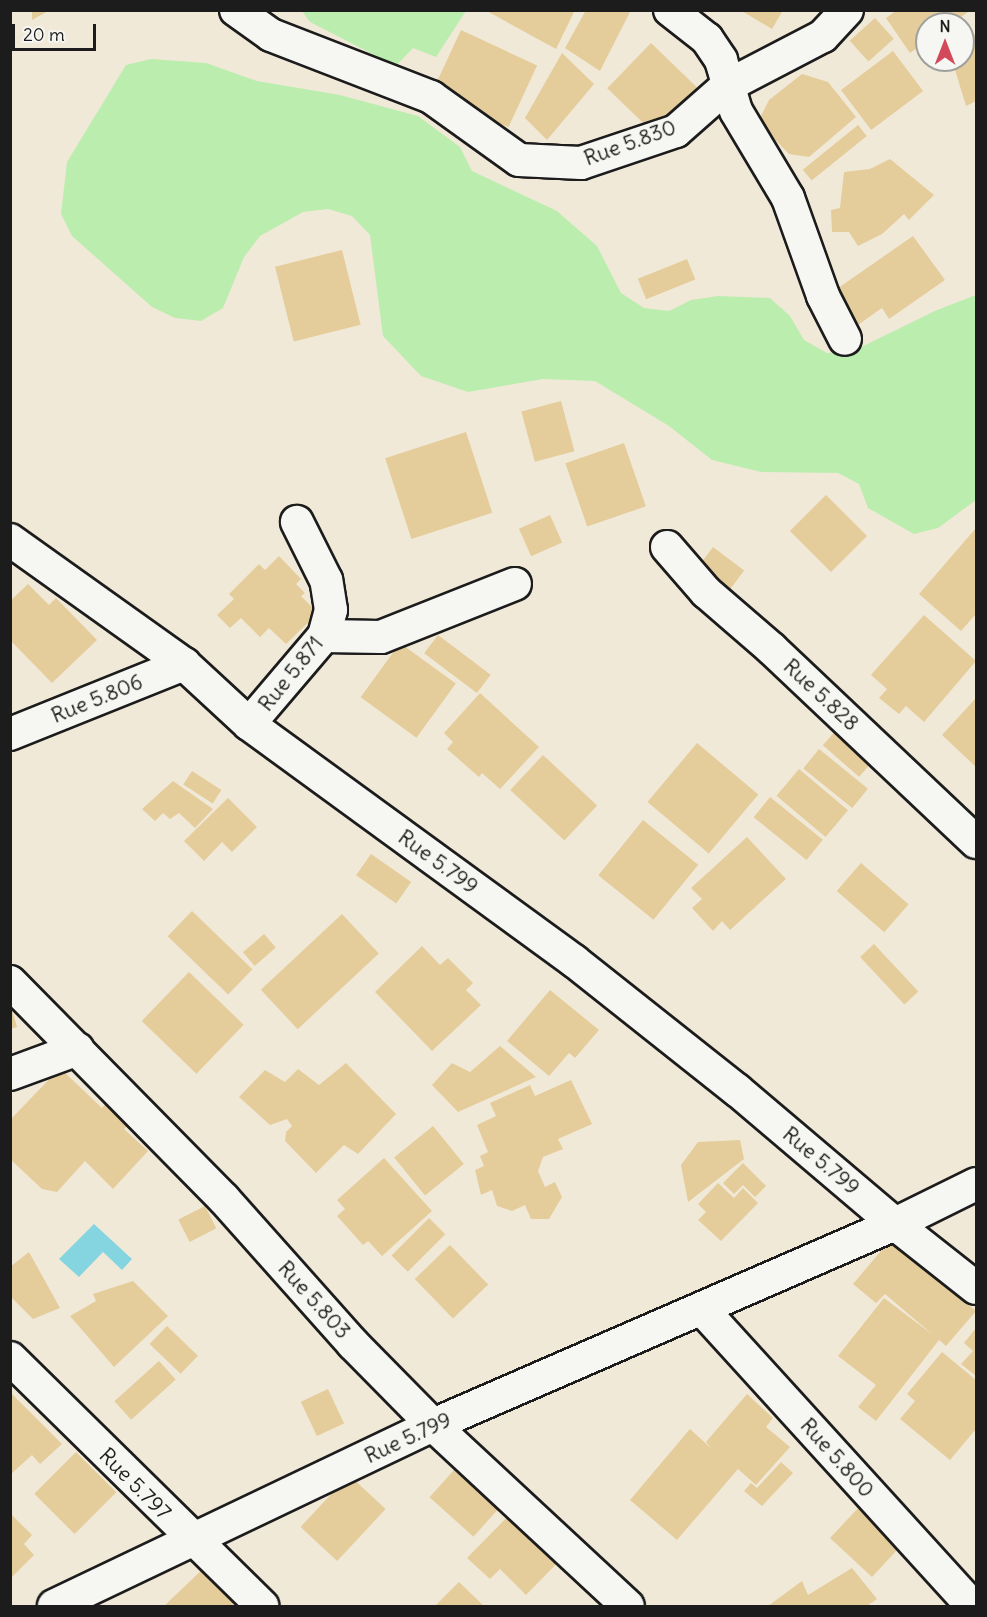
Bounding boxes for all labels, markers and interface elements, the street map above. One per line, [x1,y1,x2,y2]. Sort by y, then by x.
scale bar [15,12,99,50]
north arrow [915,12,975,72]
text: N [939,16,951,36]
text: 20 m [23,23,65,46]
street label: Rue 5.830 [581,115,679,171]
street label: Rue 5.871 [253,632,329,716]
street label: Rue 5.828 [778,654,864,736]
street label: Rue 5.806 [48,669,146,729]
street label: Rue 5.799 [393,825,483,899]
street label: Rue 5.799 [777,1122,865,1200]
street label: Rue 5.803 [273,1256,355,1344]
street label: Rue 5.799 [361,1407,455,1469]
street label: Rue 5.800 [795,1413,879,1503]
street label: Rue 5.797 [94,1443,176,1525]

